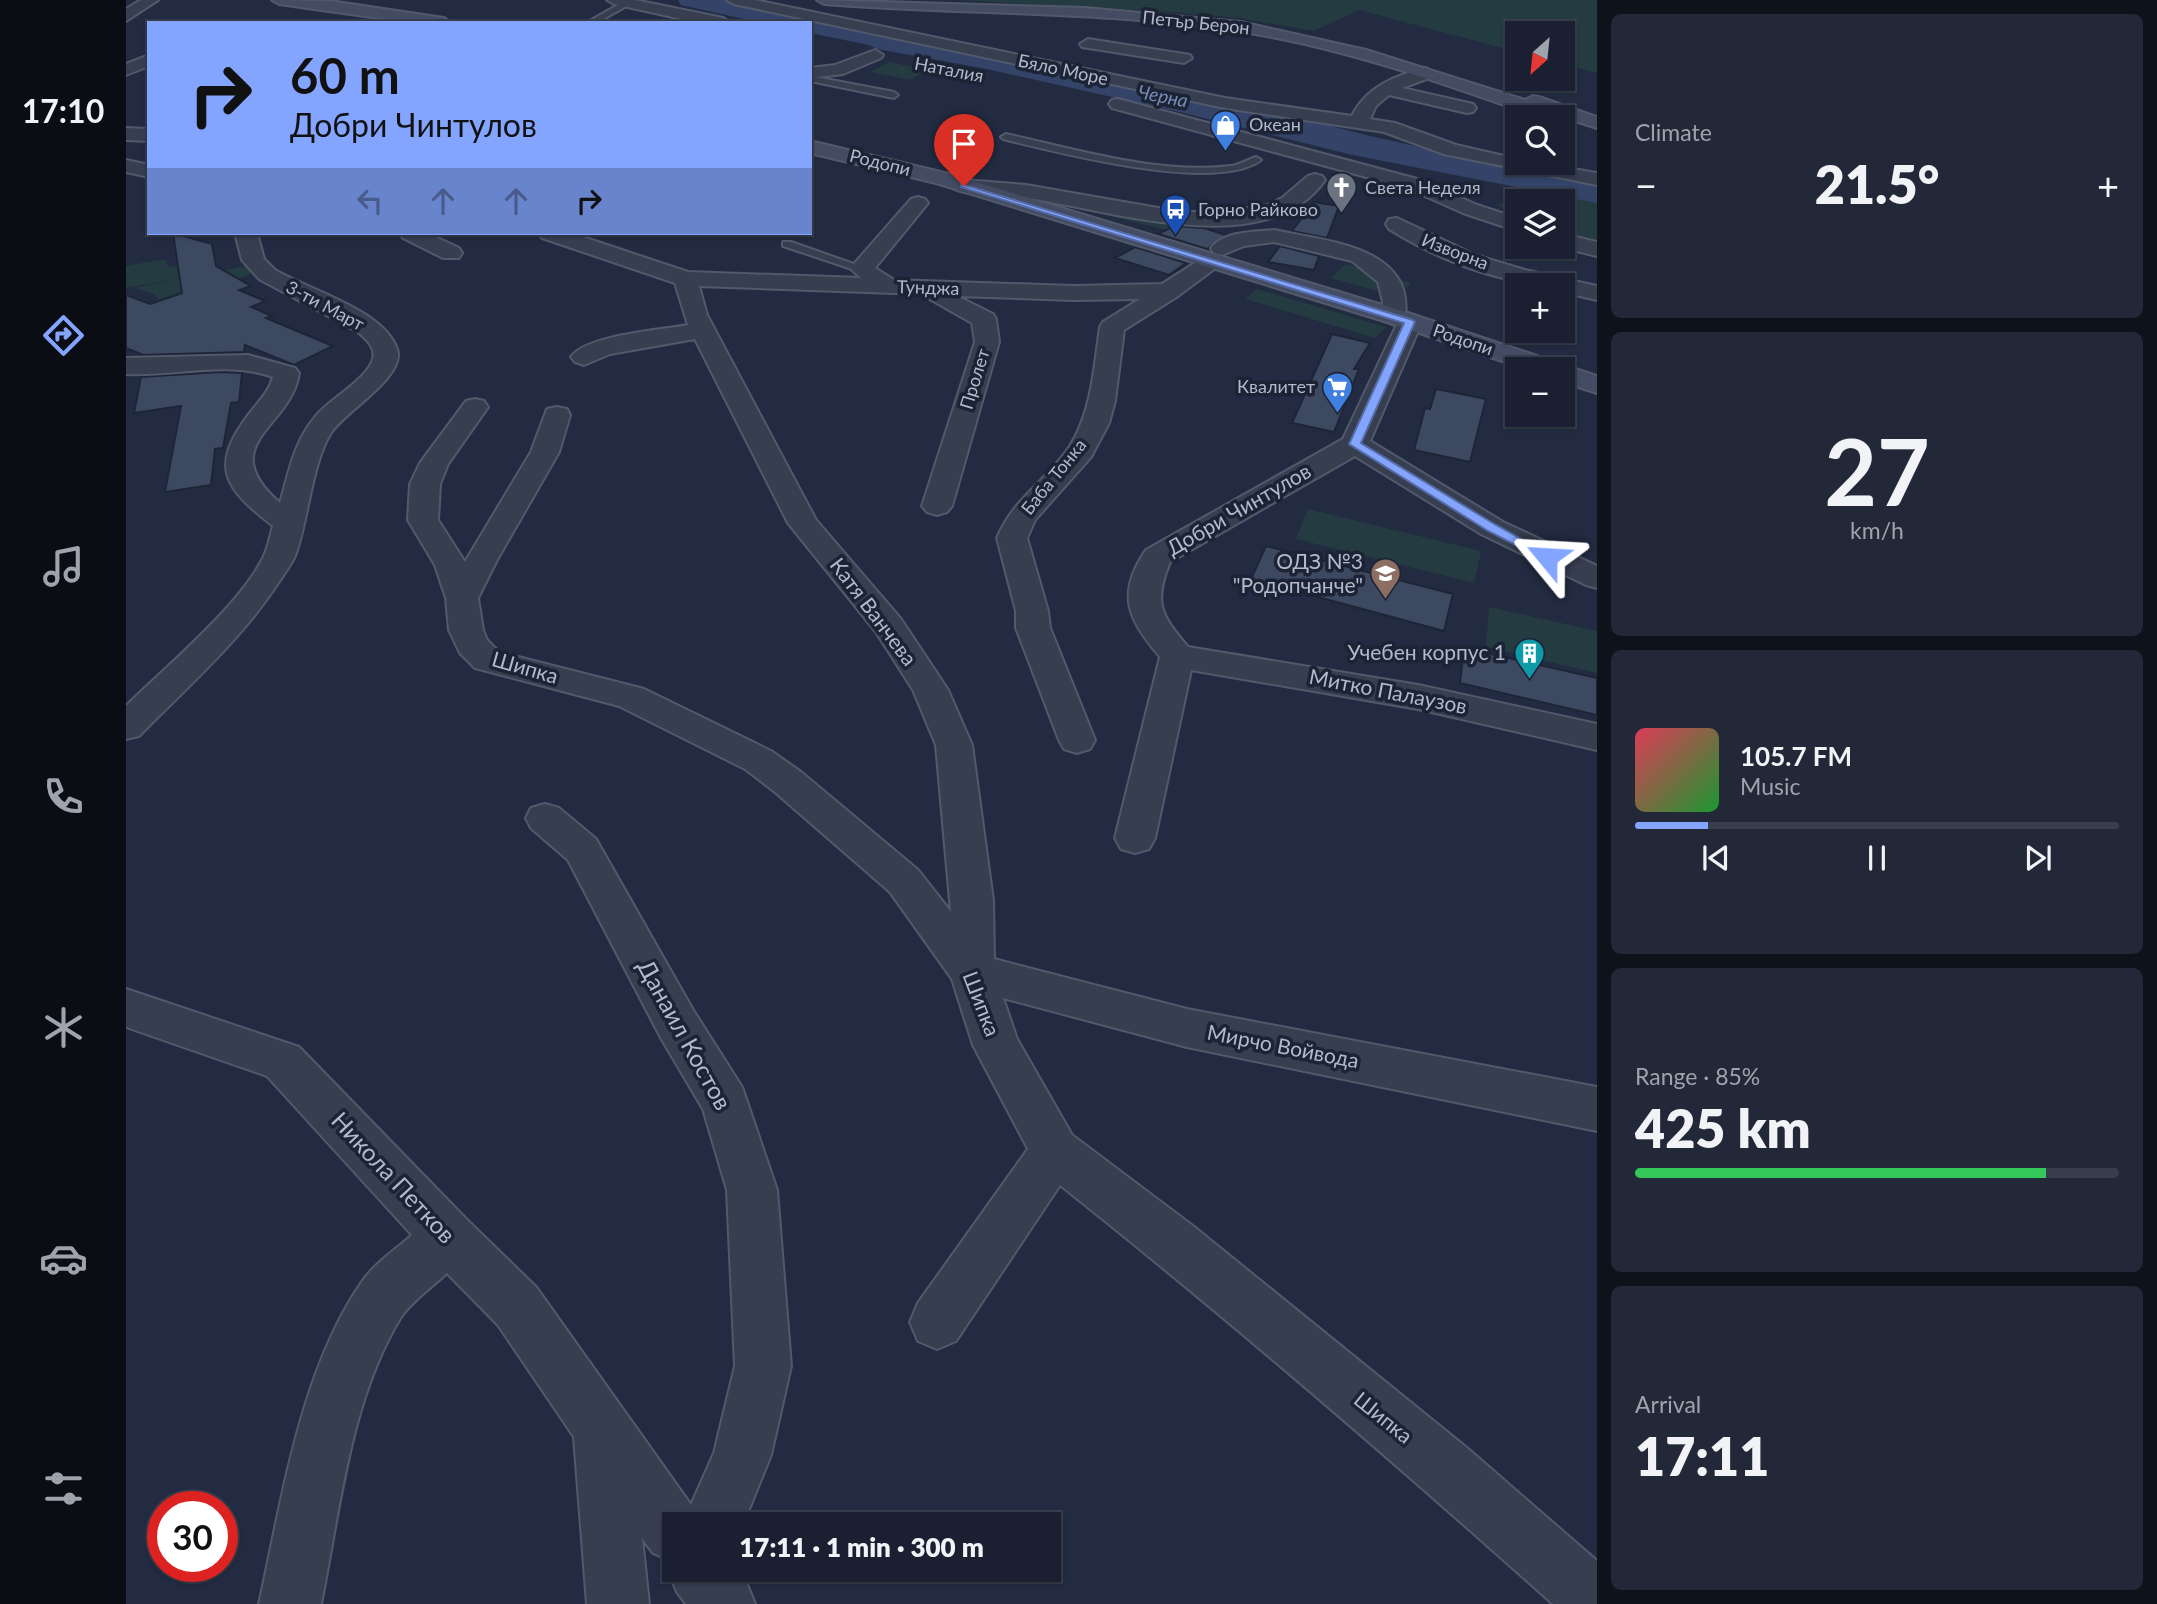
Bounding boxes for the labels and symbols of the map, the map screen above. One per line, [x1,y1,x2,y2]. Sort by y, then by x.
street label: Петър Берон [1141,5,1251,39]
north arrow [1505,21,1575,91]
street label: Бяло Море [1016,49,1110,89]
street label: Наталия [913,52,986,86]
water label: Черна [1136,79,1190,112]
shop icon: Океан [1209,108,1243,152]
place label: Океан [1249,113,1301,135]
pin [934,114,994,186]
street label: Родопи [848,144,913,180]
church icon: Света Неделя [1325,171,1359,215]
place label: Света Неделя [1365,176,1481,198]
bus stop icon: Горно Райково [1158,193,1192,237]
place label: Горно Райково [1198,198,1318,220]
street label: Изворна [1419,228,1492,274]
street label: 3-ти Март [283,275,368,335]
street label: Тунджа [896,275,960,299]
street label: Родопи [1430,319,1496,360]
street label: Пролет [954,346,994,412]
supermarket icon: Квалитет [1321,370,1355,414]
place label: Квалитет [1237,375,1315,397]
street label: Баба Тонка [1016,434,1090,519]
street label: Добри Чинтулов [1162,457,1315,560]
position arrow [1510,520,1584,594]
place label: ОДЗ №3 "Родопчанче" [1233,548,1363,597]
street label: Катя Ванчева [826,552,923,670]
school or university icon: ОДЗ №3 "Родопчанче" [1369,557,1403,601]
building icon: Учебен корпус 1 [1512,636,1546,680]
place label: Учебен корпус 1 [1347,639,1506,664]
street label: Шипка [489,645,561,688]
street label: Митко Палаузов [1307,663,1469,718]
street label: Данаил Костов [632,954,739,1115]
street label: Шипка [959,967,1006,1040]
street label: Мирчо Войвода [1205,1019,1361,1072]
street label: Никола Петков [326,1105,462,1249]
street label: Шипка [1350,1386,1418,1448]
speed limit sign: 30 [147,1491,238,1582]

